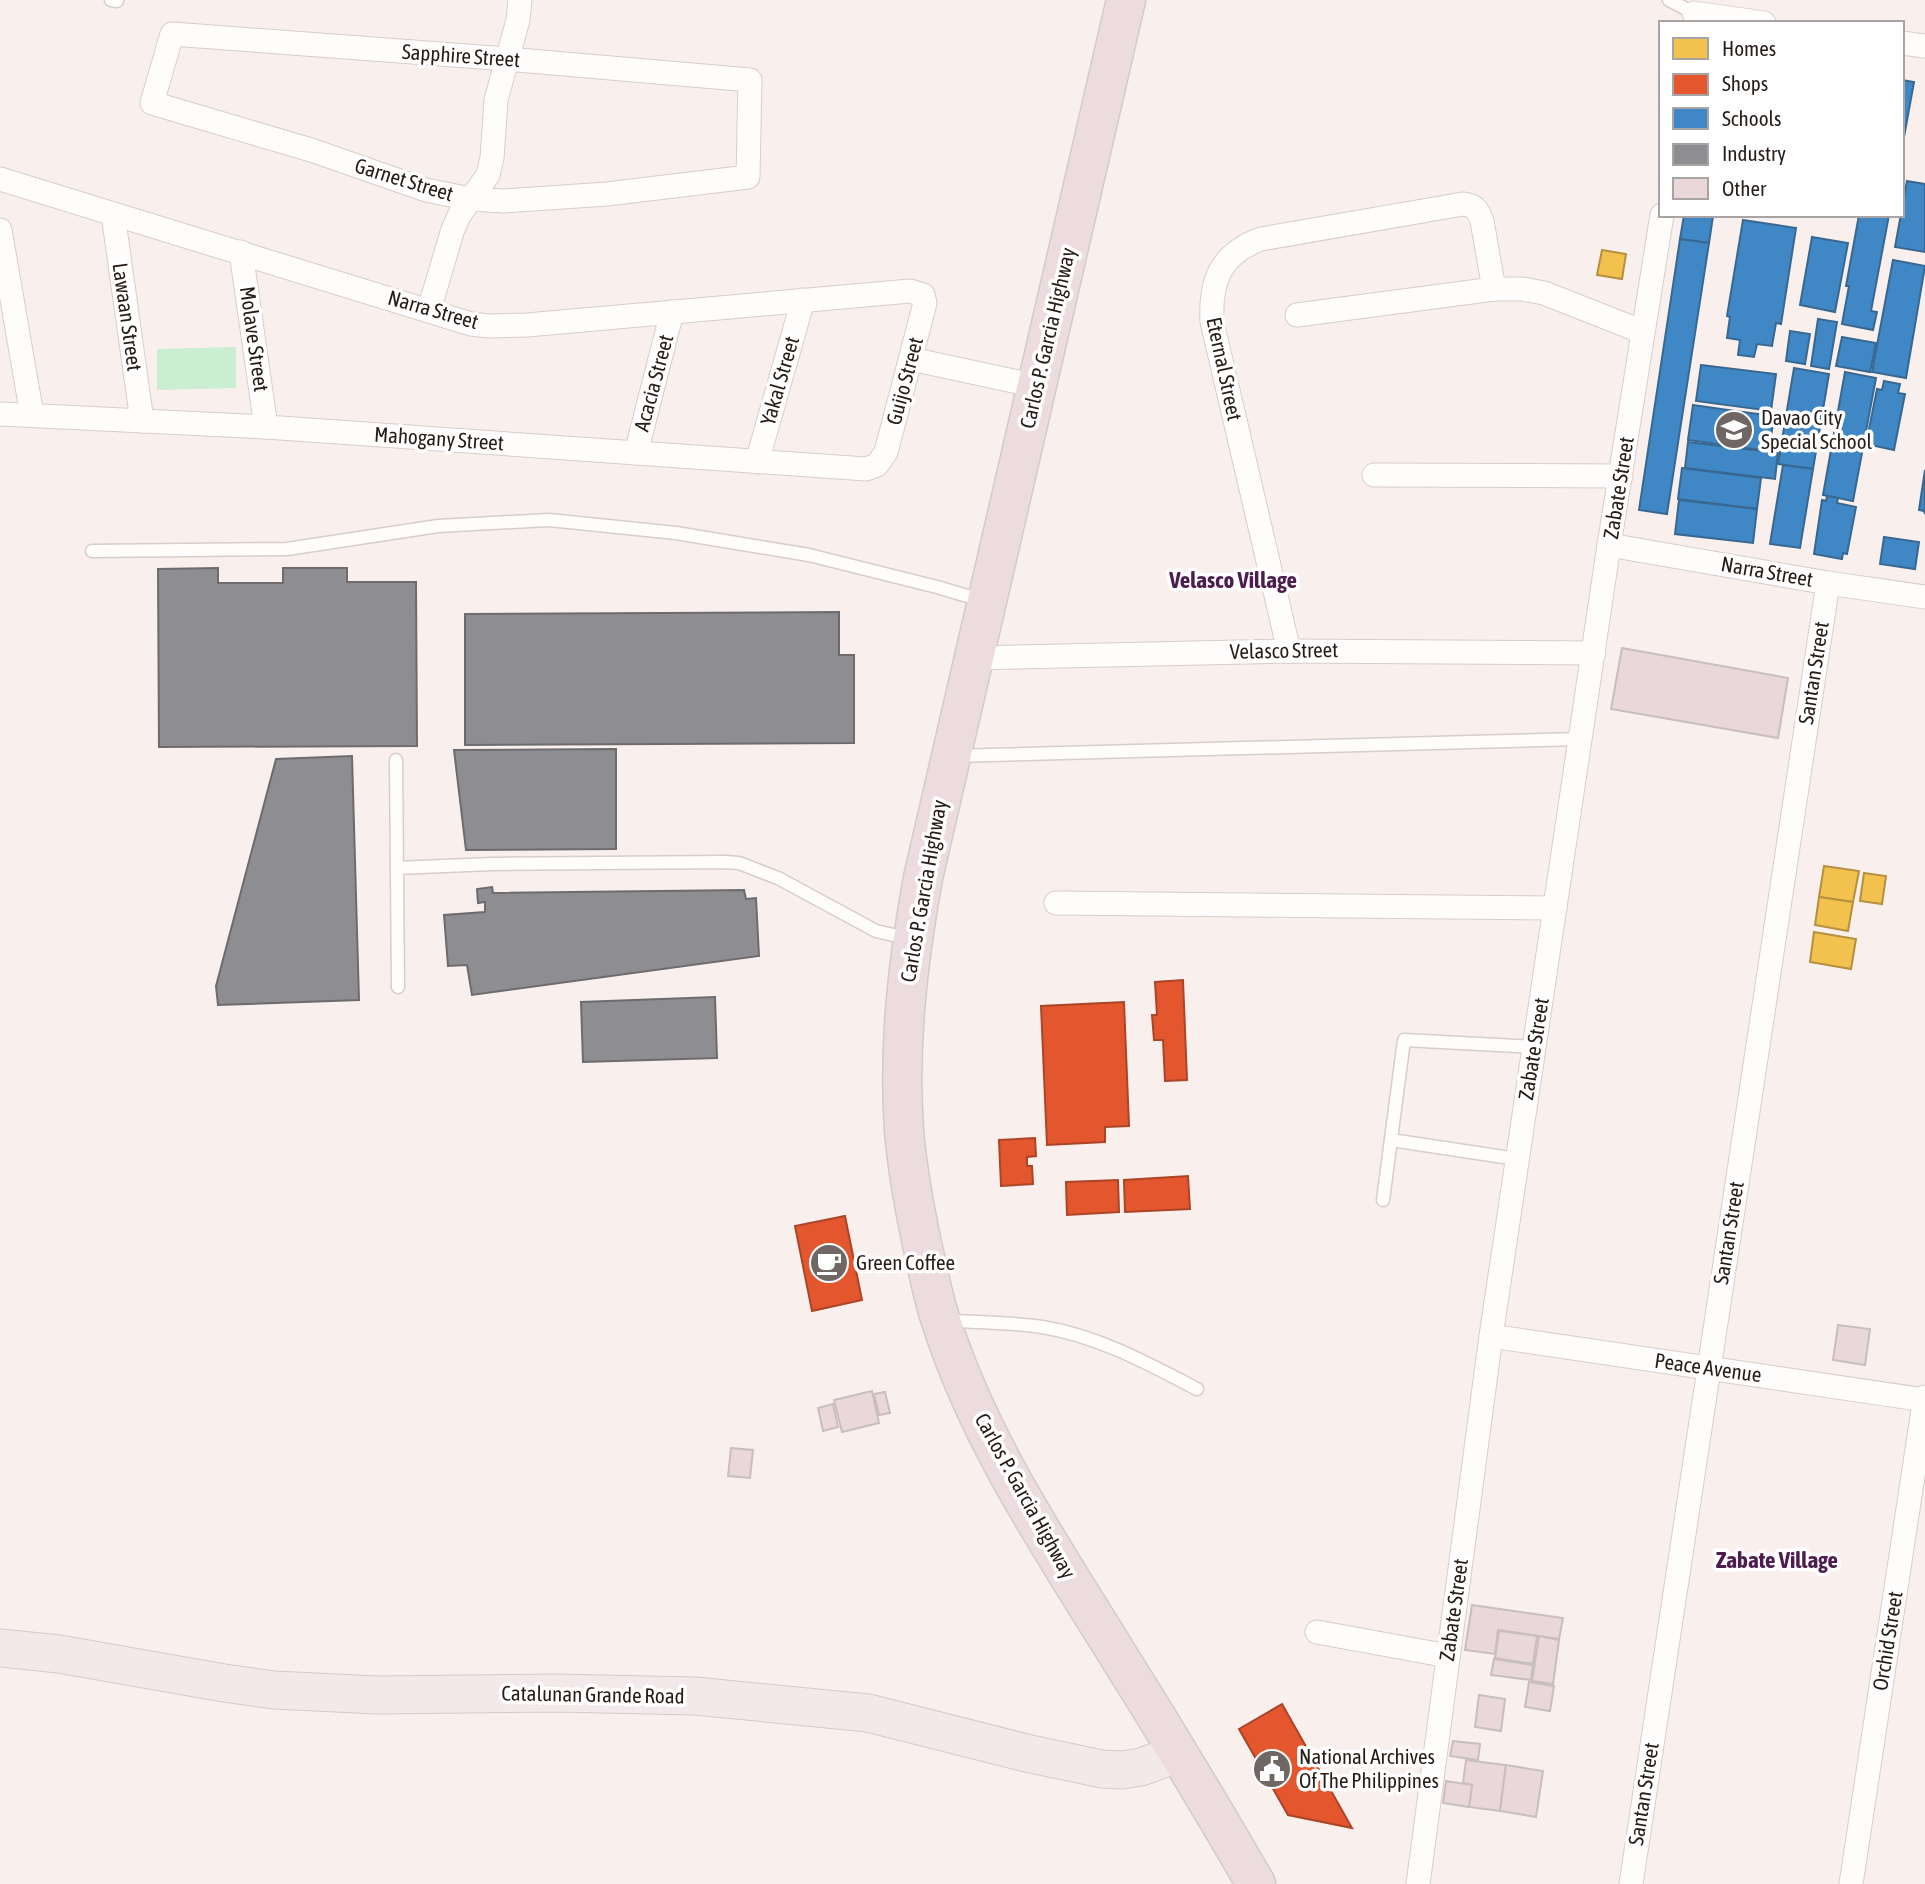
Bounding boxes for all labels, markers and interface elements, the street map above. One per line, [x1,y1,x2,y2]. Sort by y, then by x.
legend [1659,21,1904,217]
text: Homes [1722,36,1776,60]
street label: Sapphire Street [401,39,521,71]
text: Shops [1722,71,1768,95]
text: Schools [1722,106,1782,130]
text: Industry [1722,141,1786,165]
street label: Garnet Street [352,153,456,205]
text: Other [1722,176,1767,200]
street label: Carlos P. Garcia Highway [1015,245,1080,431]
street label: Lawaan Street [109,261,147,372]
street label: Molave Street [236,285,274,393]
street label: Narra Street [385,285,481,333]
street label: Eternal Street [1202,315,1248,423]
street label: Acacia Street [629,332,677,434]
street label: Yakal Street [755,333,803,428]
street label: Guijo Street [881,334,927,427]
place label: Davao City Special School [1761,405,1873,453]
school or university icon: Davao City Special School [1713,409,1755,451]
street label: Mahogany Street [373,421,505,455]
street label: Zabate Street [1598,435,1638,541]
street label: Narra Street [1719,551,1815,591]
district label: Velasco Village [1168,567,1297,593]
street label: Santan Street [1793,620,1833,726]
street label: Velasco Street [1230,637,1338,663]
street label: Carlos P. Garcia Highway [895,797,951,984]
street label: Zabate Street [1513,996,1553,1102]
street label: Santan Street [1708,1180,1748,1286]
cafe icon: Green Coffee [808,1242,850,1284]
place label: Green Coffee [856,1250,955,1274]
street label: Peace Avenue [1653,1348,1763,1386]
street label: Carlos P. Garcia Highway [971,1409,1081,1582]
district label: Zabate Village [1716,1547,1838,1573]
street label: Zabate Street [1434,1557,1472,1663]
street label: Orchid Street [1867,1590,1907,1692]
street label: Catalunan Grande Road [501,1680,685,1708]
street label: Santan Street [1623,1741,1663,1847]
place label: National Archives Of The Philippines [1299,1744,1439,1792]
public building icon: National Archives Of The Philippines [1251,1748,1293,1790]

